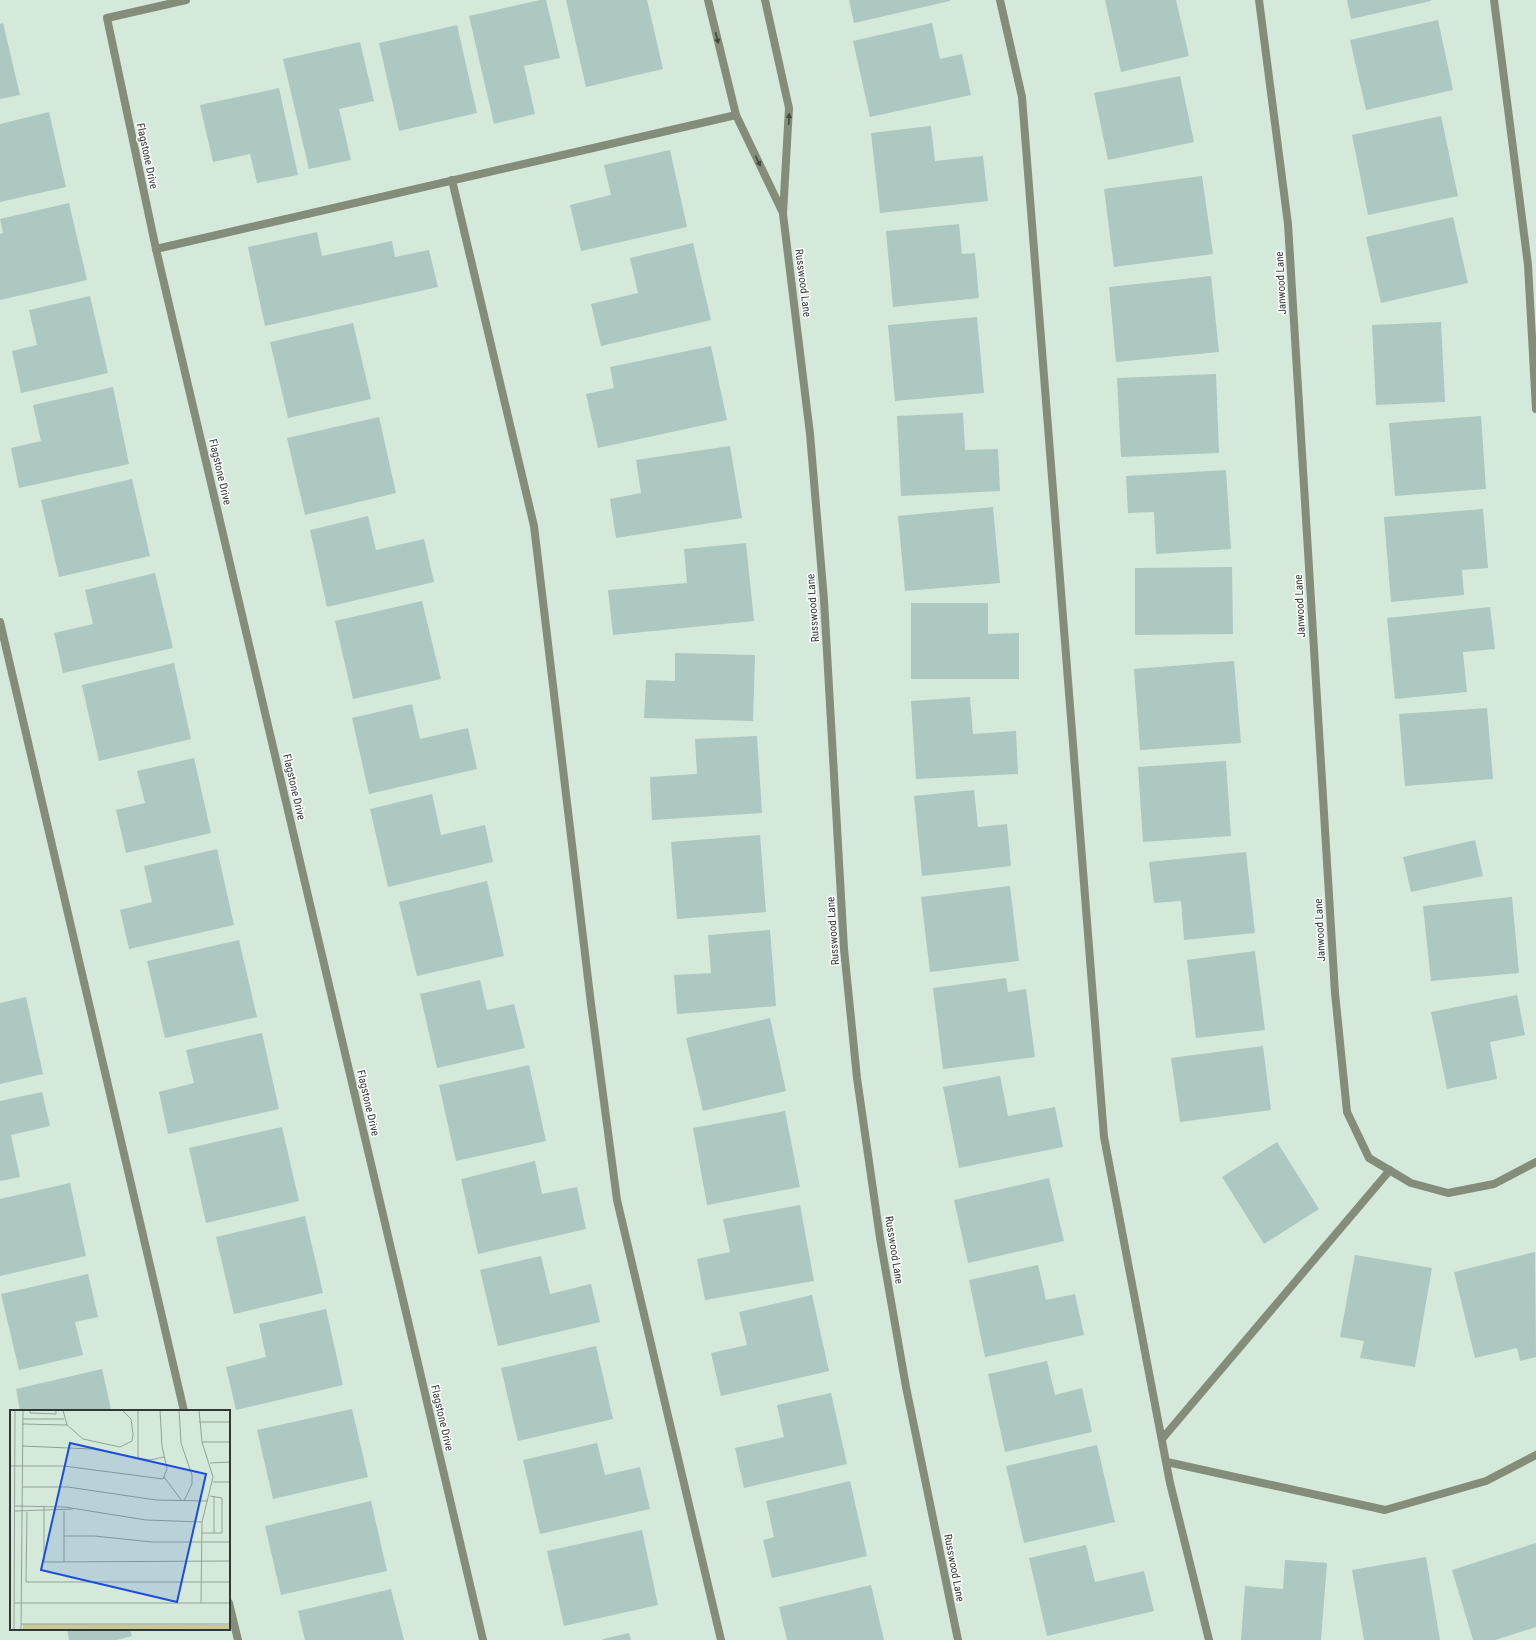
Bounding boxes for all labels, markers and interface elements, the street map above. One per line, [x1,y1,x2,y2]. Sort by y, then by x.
one-way arrow [714,32,720,44]
one-way arrow [785,113,792,125]
street label: Flagstone Drive [134,122,160,190]
one-way arrow [755,155,761,166]
street label: Russwood Lane [792,248,814,318]
street label: Janwood Lane [1273,251,1289,315]
street label: Flagstone Drive [206,438,234,506]
street label: Russwood Lane [804,573,822,643]
street label: Janwood Lane [1292,574,1308,638]
street label: Flagstone Drive [280,753,308,821]
street label: Russwood Lane [824,896,842,966]
street label: Janwood Lane [1312,898,1328,962]
street label: Flagstone Drive [354,1069,382,1137]
street label: Russwood Lane [882,1215,906,1285]
street label: Flagstone Drive [428,1384,456,1452]
inset map [10,1410,230,1630]
street label: Russwood Lane [941,1533,967,1603]

